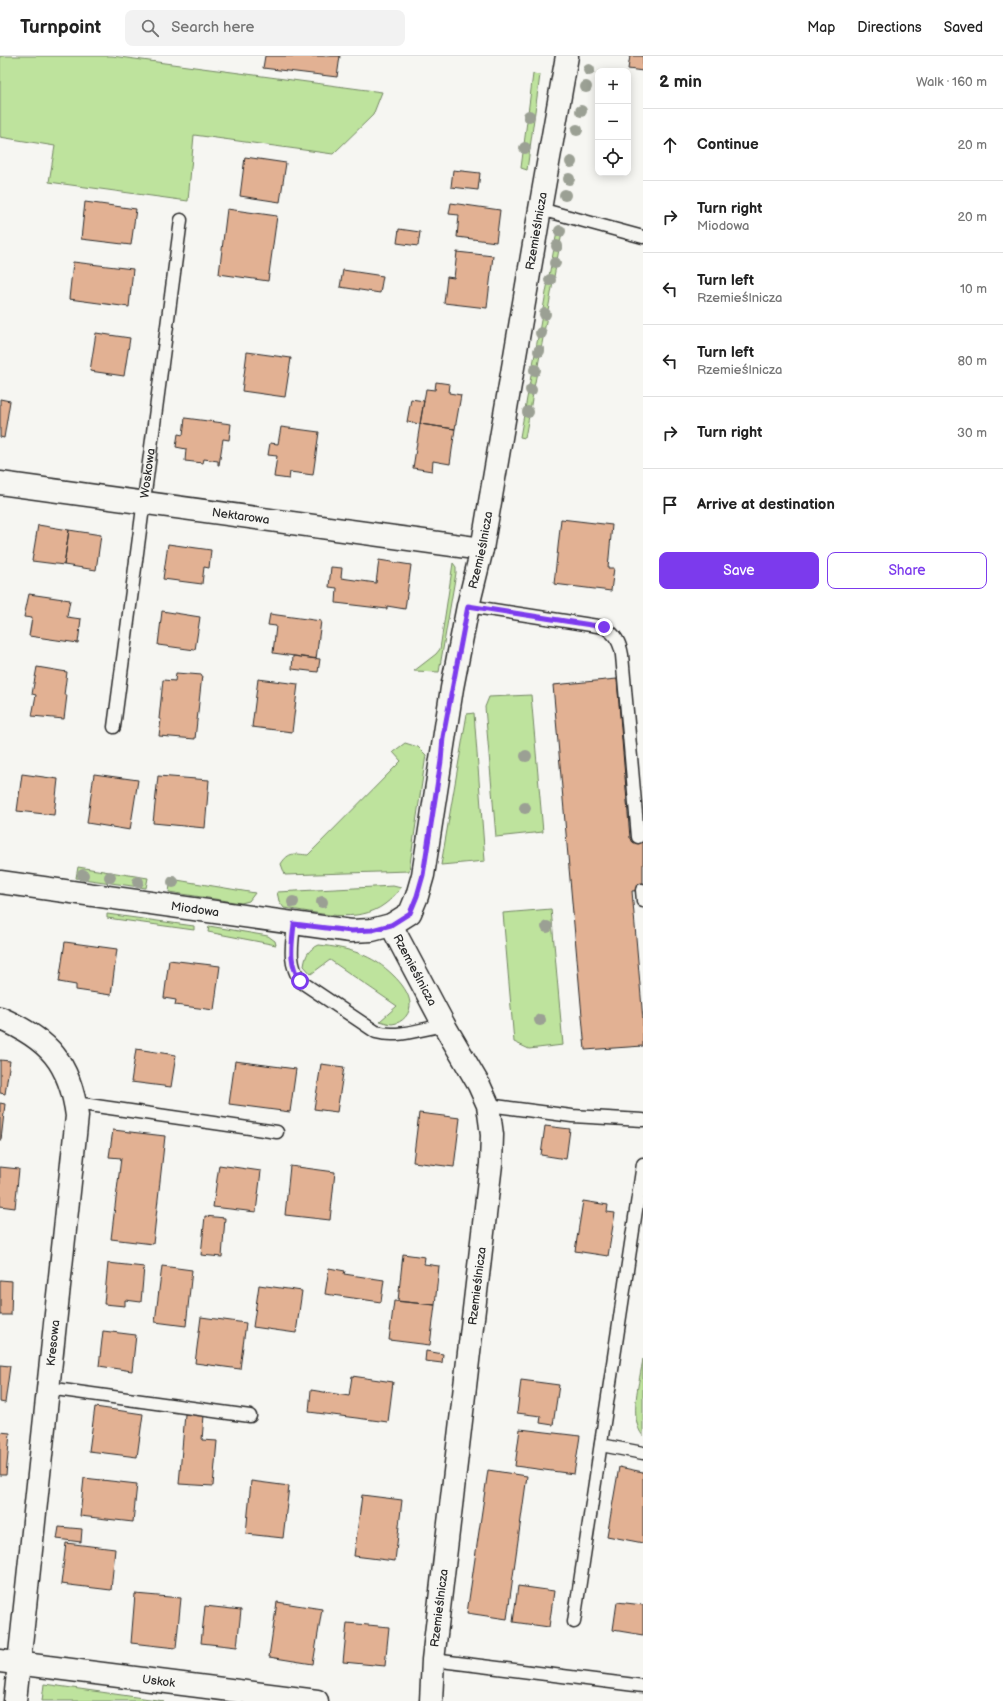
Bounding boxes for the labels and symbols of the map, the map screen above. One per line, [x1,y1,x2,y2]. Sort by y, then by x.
street label: Rzemieślnicza [523,191,551,271]
street label: Woskowa [137,447,159,499]
street label: Nektarowa [211,505,271,528]
street label: Rzemieślnicza [465,510,496,590]
route end [595,618,613,636]
street label: Miodowa [170,899,220,921]
street label: Rzemieślnicza [389,932,440,1009]
route start [291,972,309,990]
street label: Rzemieślnicza [465,1246,490,1326]
street label: Kresowa [44,1319,63,1367]
street label: Rzemieślnicza [427,1568,452,1648]
street label: Uskok [141,1672,176,1691]

